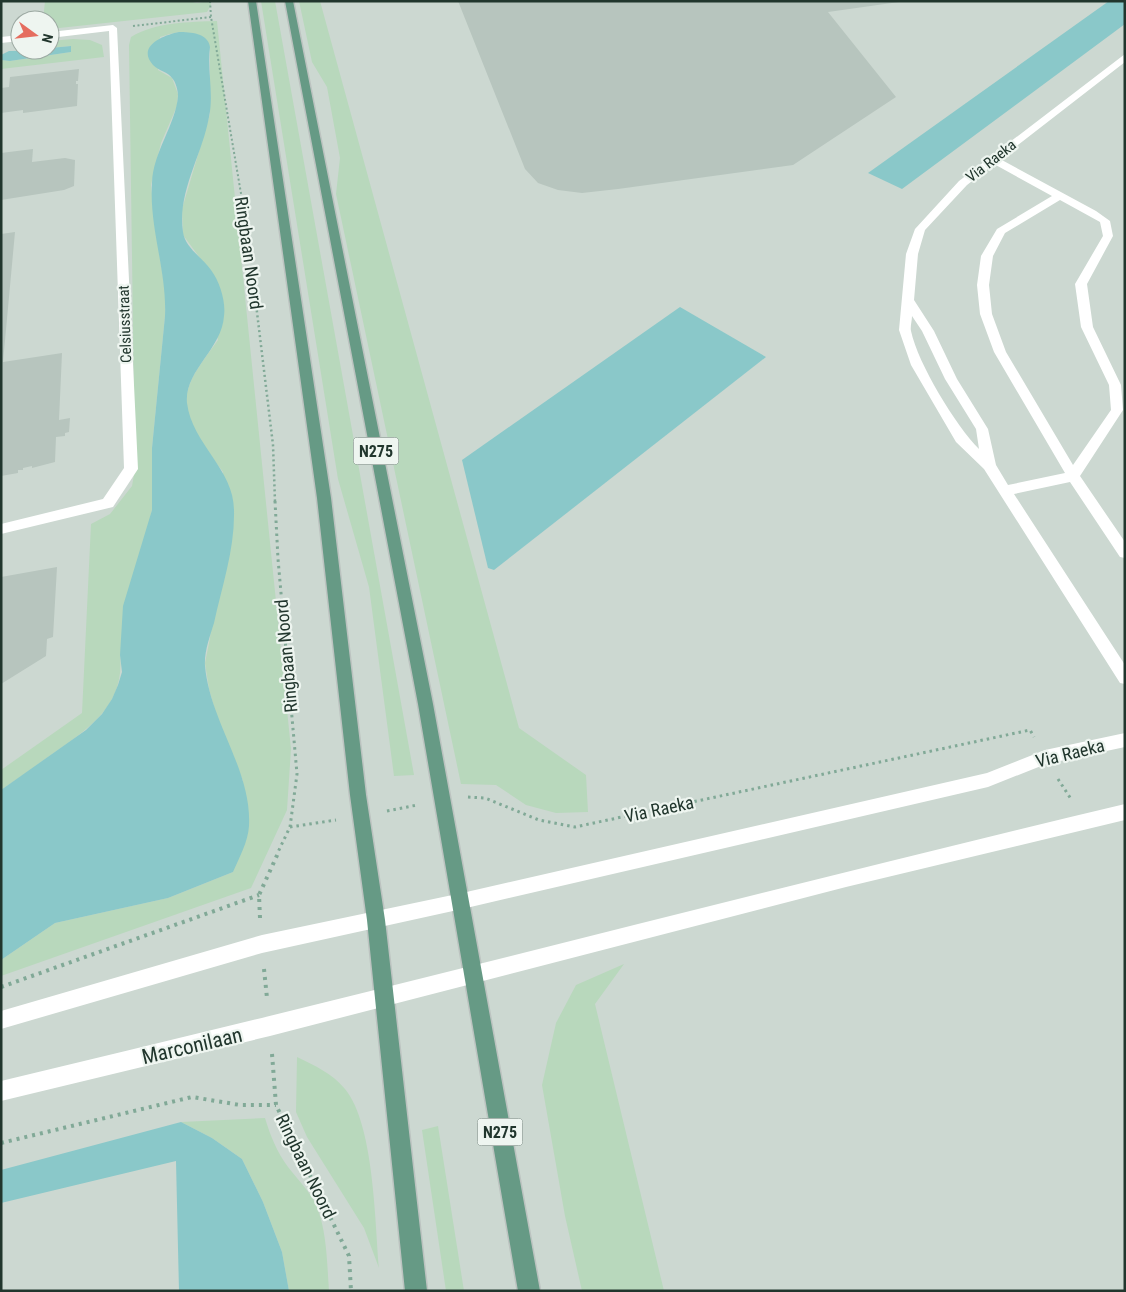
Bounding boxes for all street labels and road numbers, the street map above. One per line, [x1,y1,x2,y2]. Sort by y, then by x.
street label: Via Raeka [962,136,1020,186]
street label: Ringbaan Noord [231,195,267,311]
street label: Celsiusstraat [115,285,135,363]
road number: N275 [354,438,398,464]
street label: Ringbaan Noord [271,598,301,714]
street label: Via Raeka [1033,734,1107,772]
street label: Via Raeka [622,791,696,827]
street label: Marconilaan [139,1023,245,1069]
street label: Ringbaan Noord [272,1110,340,1222]
road number: N275 [478,1118,522,1146]

